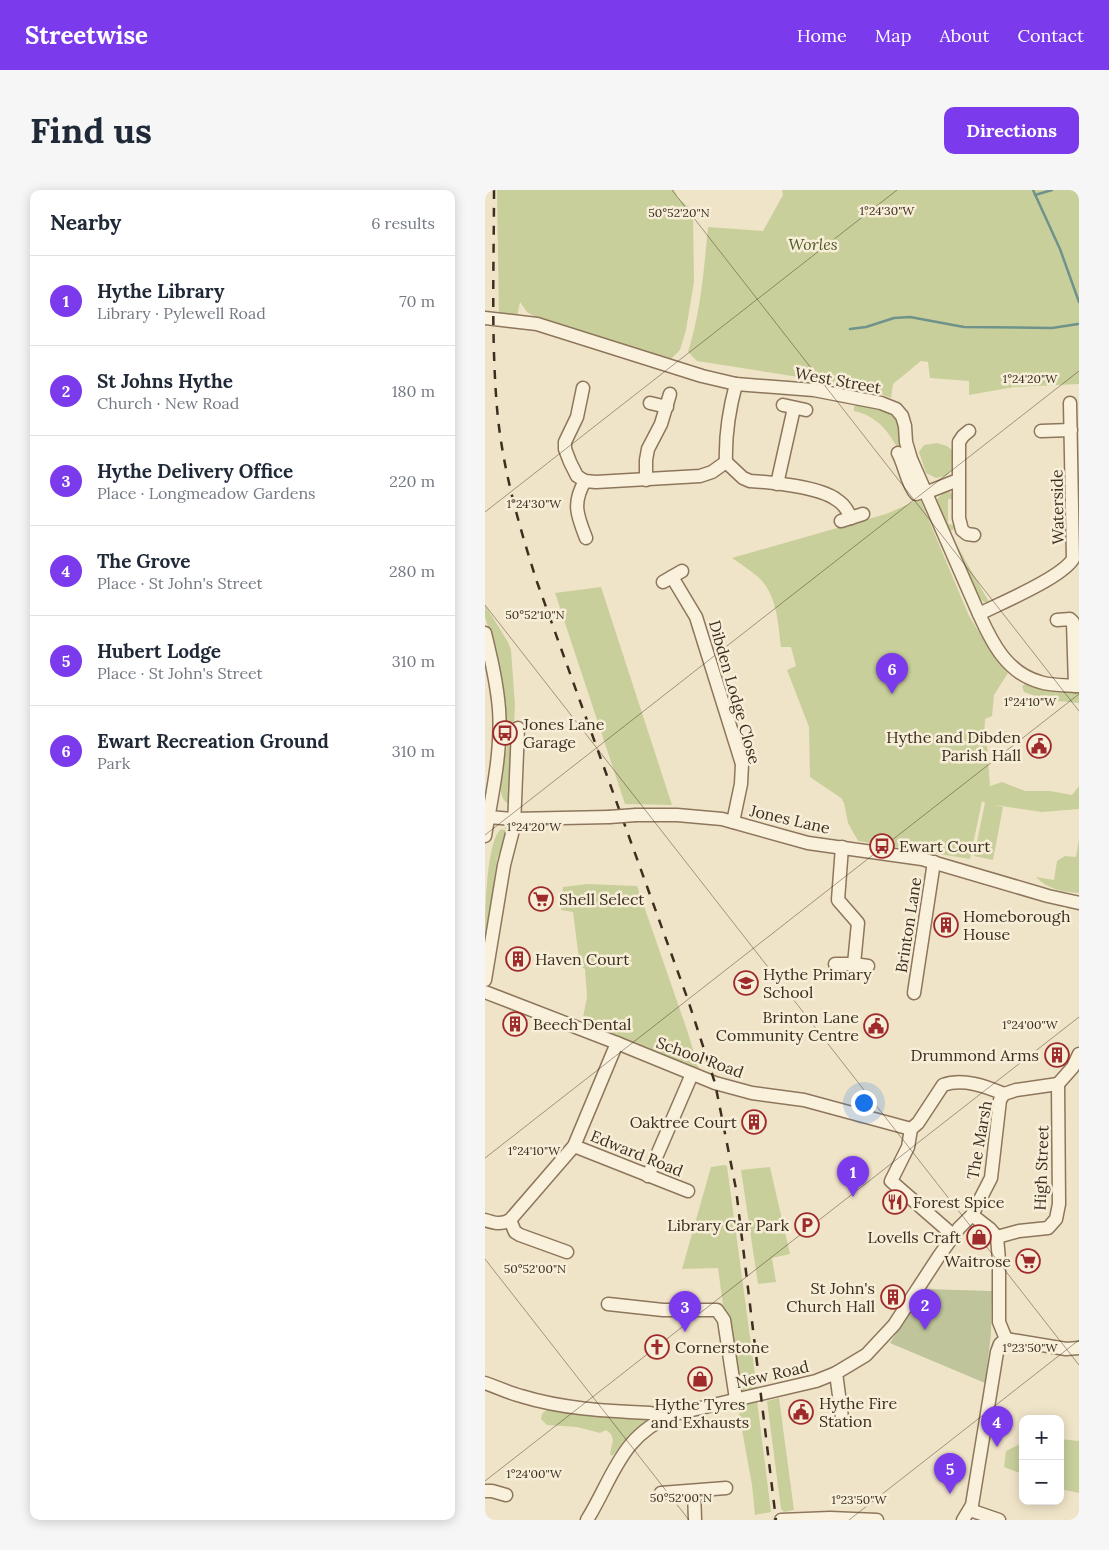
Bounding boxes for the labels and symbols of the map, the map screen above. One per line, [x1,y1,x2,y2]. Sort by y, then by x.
text: 1°24'30"W [860,203,915,218]
text: 50°52'20"N [648,205,710,220]
park label: Worles [788,234,838,254]
street label: West Street [793,363,883,398]
text: 1°24'20"W [1003,371,1058,386]
street label: Waterside [1046,469,1068,545]
text: 1°24'30"W [507,496,562,511]
text: 50°52'10"N [505,607,565,622]
street label: Dibden Lodge Close [705,618,765,767]
pin: 6 [876,653,908,694]
text: 1°24'10"W [1004,694,1057,709]
place label: Jones Lane Garage [522,714,605,752]
bus stop icon: Jones Lane Garage [492,720,518,746]
place label: Hythe and Dibden Parish Hall [886,727,1021,765]
public building icon: Hythe and Dibden Parish Hall [1026,733,1052,759]
street label: Jones Lane [747,800,832,838]
text: 1°24'20"W [507,819,562,834]
bus stop icon: Ewart Court [869,833,895,859]
place label: Ewart Court [899,836,991,856]
street label: Brinton Lane [891,875,925,974]
supermarket icon: Shell Select [528,886,554,912]
place label: Shell Select [559,889,645,909]
place label: Homeborough House [963,906,1071,944]
building icon: Homeborough House [933,912,959,938]
building icon: Haven Court [505,946,531,972]
place label: Haven Court [535,949,630,969]
place label: Hythe Primary School [763,964,872,1002]
school or university icon: Hythe Primary School [733,970,759,996]
place label: Brinton Lane Community Centre [716,1007,859,1045]
building icon: Beech Dental [502,1011,528,1037]
public building icon: Brinton Lane Community Centre [863,1013,889,1039]
place label: Beech Dental [533,1014,631,1034]
text: 1°24'00"W [1002,1017,1059,1032]
street label: School Road [654,1032,747,1082]
building icon: Drummond Arms [1044,1042,1070,1068]
place label: Drummond Arms [910,1045,1039,1065]
your location [851,1090,877,1116]
street label: The Marsh [962,1099,996,1181]
building icon: Oaktree Court [741,1109,767,1135]
place label: Oaktree Court [630,1112,738,1132]
street label: High Street [1030,1124,1053,1211]
street label: Edward Road [588,1125,687,1181]
text: 1°24'10"W [508,1143,561,1158]
pin: 1 [837,1156,869,1197]
restaurant icon: Forest Spice [882,1189,908,1215]
place label: Forest Spice [913,1192,1005,1212]
parking icon: Library Car Park [794,1212,820,1238]
place label: Library Car Park [667,1215,789,1235]
shop icon: Lovells Craft [966,1224,992,1250]
place label: Lovells Craft [867,1227,962,1247]
supermarket icon: Waitrose [1015,1248,1041,1274]
place label: Waitrose [944,1251,1011,1271]
text: 50°52'00"N [504,1261,566,1276]
place label: St John's Church Hall [786,1278,875,1316]
building icon: St John's Church Hall [880,1284,906,1310]
pin: 2 [909,1289,941,1330]
pin: 3 [669,1291,701,1332]
church icon: Cornerstone [644,1334,670,1360]
place label: Cornerstone [675,1337,769,1357]
text: 1°23'50"W [1003,1340,1058,1355]
street label: New Road [733,1356,811,1392]
shop icon: Hythe Tyres and Exhausts [687,1366,713,1392]
place label: Hythe Fire Station [819,1393,897,1431]
place label: Hythe Tyres and Exhausts [651,1394,749,1432]
public building icon: Hythe Fire Station [788,1399,814,1425]
pin: 4 [981,1406,1013,1447]
pin: 5 [934,1453,966,1494]
text: 1°24'00"W [506,1466,563,1481]
text: 50°52'00"N [650,1490,712,1505]
text: 1°23'50"W [832,1492,887,1507]

